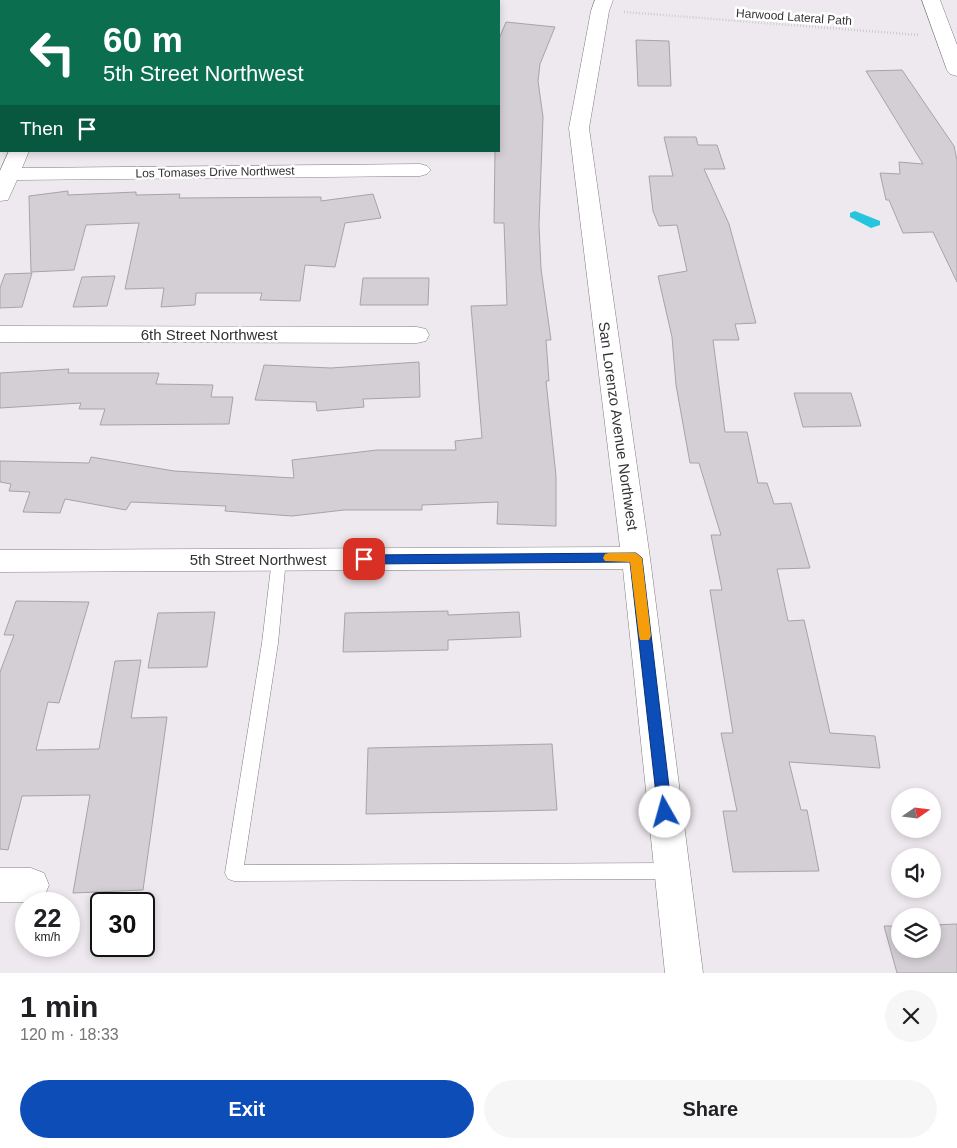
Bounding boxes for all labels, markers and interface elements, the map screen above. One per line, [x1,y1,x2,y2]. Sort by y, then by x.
street label: Harwood Lateral Path [736,6,852,28]
icon: left [20,20,85,85]
text: 60 m [103,20,183,59]
text: 5th Street Northwest [103,61,304,86]
icon: arrive [73,115,101,143]
text: Then [20,118,63,139]
street label: Los Tomases Drive Northwest [135,164,295,180]
street label: San Lorenzo Avenue Northwest [595,320,642,532]
street label: 6th Street Northwest [141,326,278,343]
pin [343,538,385,580]
icon: arrive [350,545,378,573]
street label: 5th Street Northwest [190,551,327,568]
position arrow [638,785,690,837]
north arrow [891,788,941,838]
map controls [891,788,941,958]
button: sound [891,848,941,898]
speed limit sign: 30 [90,892,155,957]
text: 22 [34,904,61,932]
button: layers [891,908,941,958]
text: km/h [34,930,61,944]
text: 1 min [20,990,98,1023]
button: close [885,990,937,1042]
text: 120 m · 18:33 [20,1026,119,1043]
button: Exit [20,1080,474,1138]
button: Share [484,1080,937,1138]

